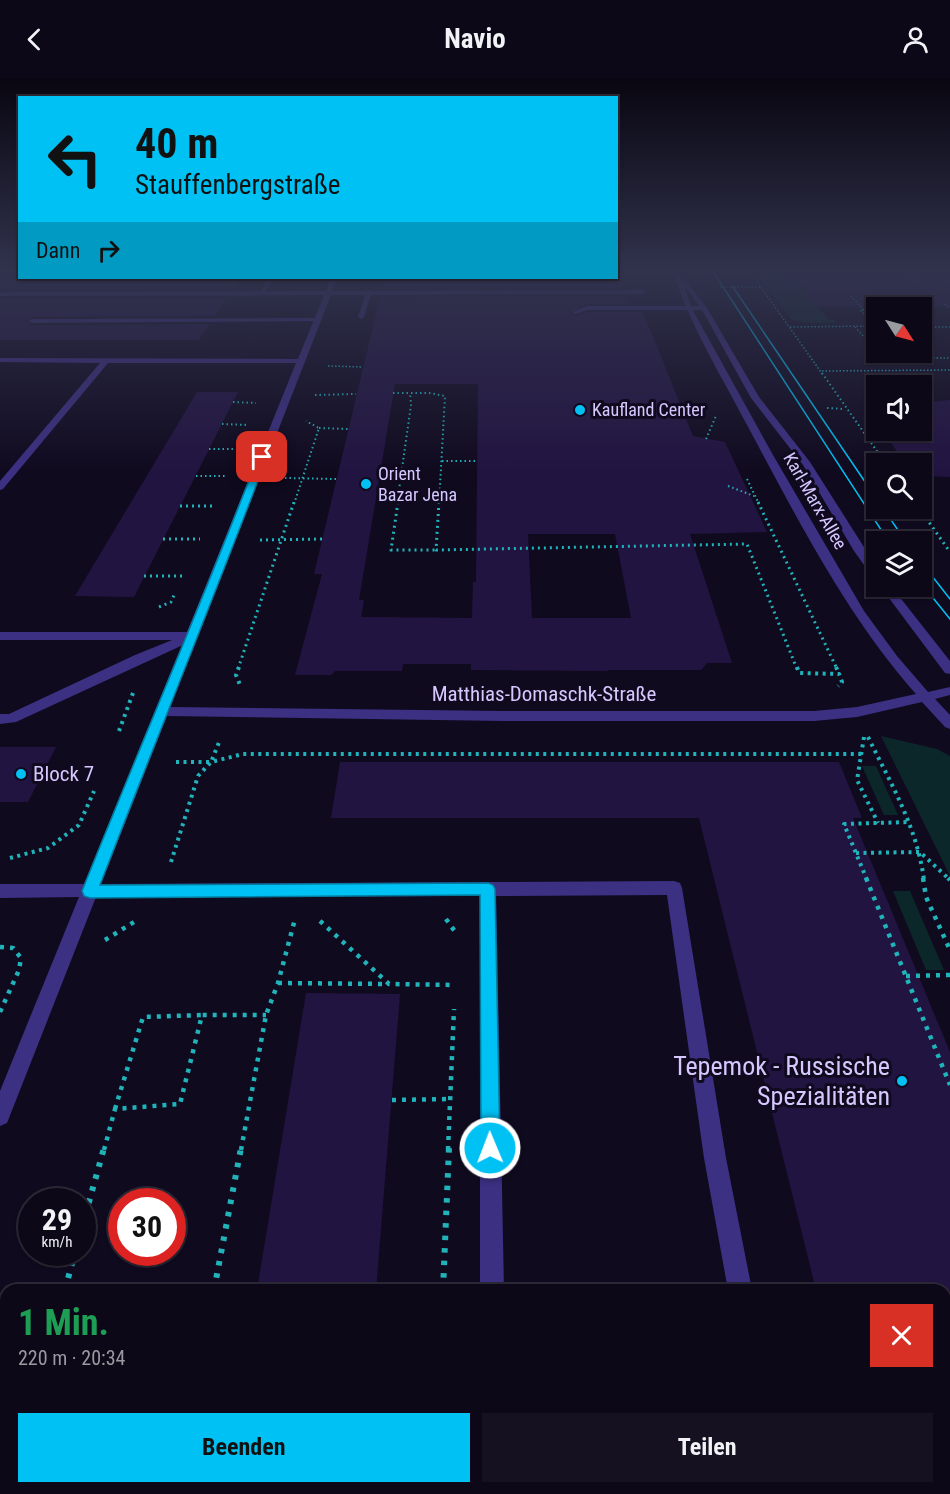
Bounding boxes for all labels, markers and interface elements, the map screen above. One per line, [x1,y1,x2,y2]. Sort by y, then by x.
icon: back [18,23,51,56]
text: Navio [444,23,506,55]
icon: person [899,23,932,56]
text: 40 m [135,119,218,168]
icon: left [36,120,114,198]
text: Stauffenbergstraße [135,169,340,201]
icon: right [92,234,125,267]
text: Dann [36,238,80,263]
north arrow [866,297,932,363]
map controls [866,297,932,597]
button: sound [866,375,932,441]
place label: Kaufland Center [592,399,706,420]
marker: Kaufland Center [573,403,587,417]
pin [236,431,287,482]
icon: arrive [245,440,278,473]
street label: Karl-Marx-Allee [779,449,852,553]
button: search [866,453,932,519]
place label: Orient Bazar Jena [378,463,457,505]
marker: Orient Bazar Jena [359,477,373,491]
button: layers [866,531,932,597]
street label: Matthias-Domaschk-Straße [432,682,656,706]
place label: Block 7 [33,762,94,786]
marker: Block 7 [14,767,28,781]
place label: Tepemok - Russische Spezialitäten [673,1051,890,1111]
marker: Tepemok - Russische Spezialitäten [895,1074,909,1088]
position arrow [458,1116,522,1180]
speed limit sign: 30 [108,1188,186,1266]
text: 29 [42,1202,72,1237]
text: km/h [42,1233,72,1251]
text: 1 Min. [18,1302,109,1344]
button: close [870,1304,933,1367]
text: 220 m · 20:34 [18,1346,125,1370]
button: Beenden [18,1413,470,1482]
button: Teilen [482,1413,933,1482]

